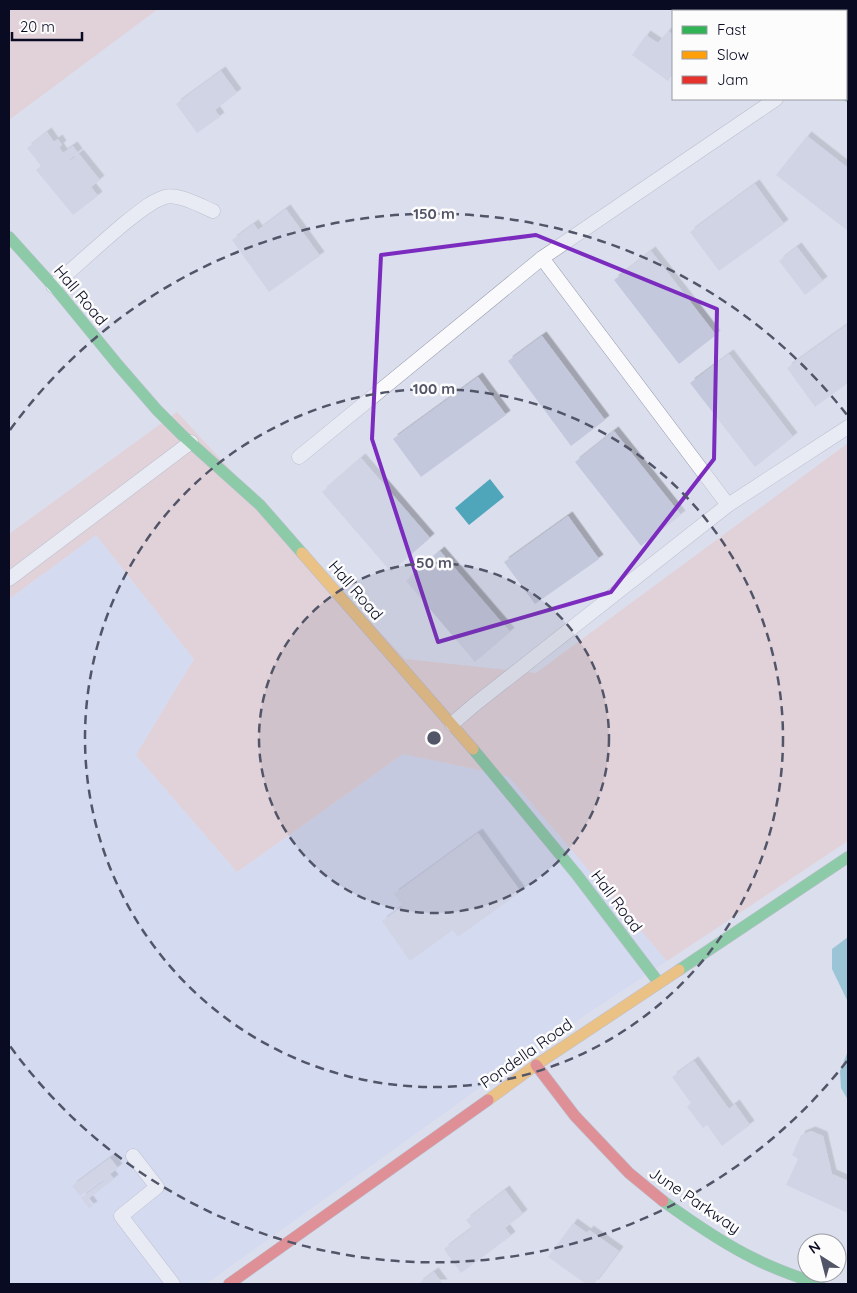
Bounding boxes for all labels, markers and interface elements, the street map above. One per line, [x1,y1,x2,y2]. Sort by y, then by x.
scale bar [12,10,82,42]
legend [672,10,847,100]
text: 20 m [20,17,55,36]
text: Fast [717,20,746,39]
text: Slow [717,45,749,64]
text: Jam [717,70,748,89]
text: 150 m [413,204,455,223]
street label: Hall Road [50,261,112,329]
text: 100 m [413,379,455,398]
text: 50 m [416,553,452,572]
street label: Hall Road [325,556,387,624]
centre of rings [425,729,443,747]
street label: Hall Road [587,866,647,936]
street label: Pondella Road [476,1014,576,1092]
street label: June Parkway [646,1162,744,1238]
north arrow [797,1233,847,1283]
text: N [805,1237,824,1258]

